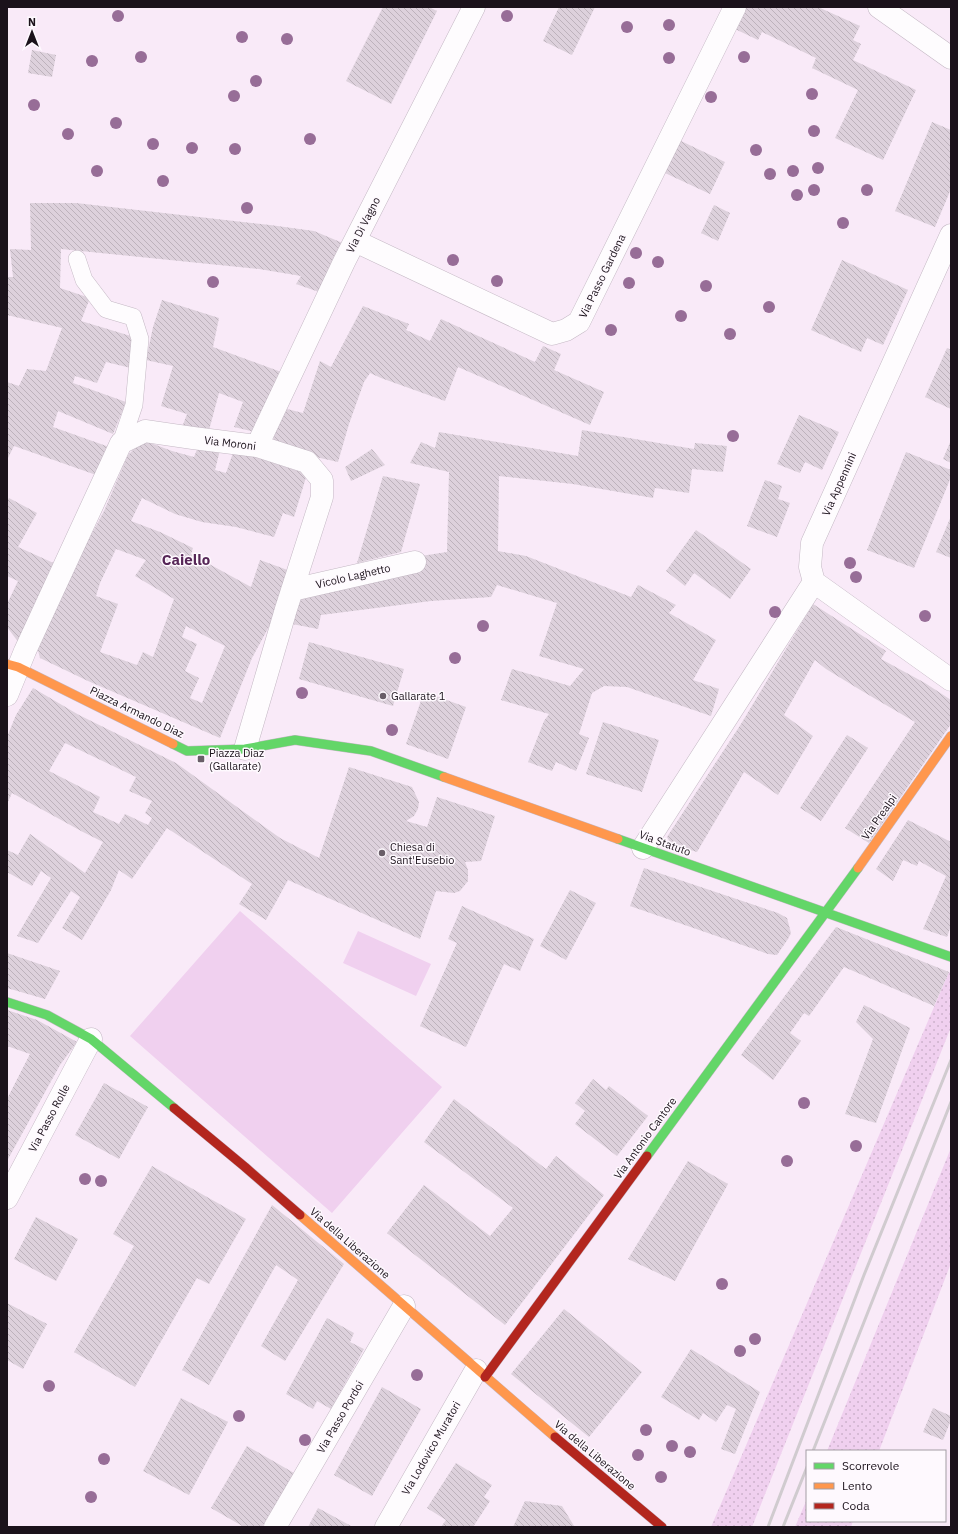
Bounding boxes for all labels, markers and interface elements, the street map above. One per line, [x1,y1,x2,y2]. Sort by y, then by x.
north arrow [12,12,52,52]
text: N [28,15,36,29]
street label: Via Di Vagno [343,195,383,255]
street label: Via Passo Gardena [576,232,628,320]
street label: Via Moroni [203,433,257,453]
street label: Via Appennini [819,450,859,518]
district label: Caiello [162,550,210,569]
street label: Vicolo Laghetto [314,561,392,591]
street label: Piazza Armando Diaz [88,683,186,741]
place label: Gallarate 1 [391,689,446,703]
marker: Gallarate 1 [378,691,388,701]
place label: Piazza Diaz (Gallarate) [209,746,264,773]
marker: Piazza Diaz (Gallarate) [196,754,206,764]
street label: Via Prealpi [858,791,900,843]
street label: Via Statuto [637,827,693,859]
place label: Chiesa di Sant'Eusebio [390,840,454,867]
marker: Chiesa di Sant'Eusebio [377,848,387,858]
street label: Via Passo Rolle [25,1082,73,1154]
street label: Via Antonio Cantore [611,1094,679,1182]
street label: Via della Liberazione [307,1204,393,1282]
street label: Via Passo Pordoi [314,1378,366,1456]
street label: Via Lodovico Muratori [398,1399,464,1497]
street label: Via della Liberazione [552,1417,638,1493]
legend [806,1450,946,1522]
text: Scorrevole [842,1458,900,1473]
text: Lento [842,1478,872,1493]
text: Coda [842,1498,870,1513]

